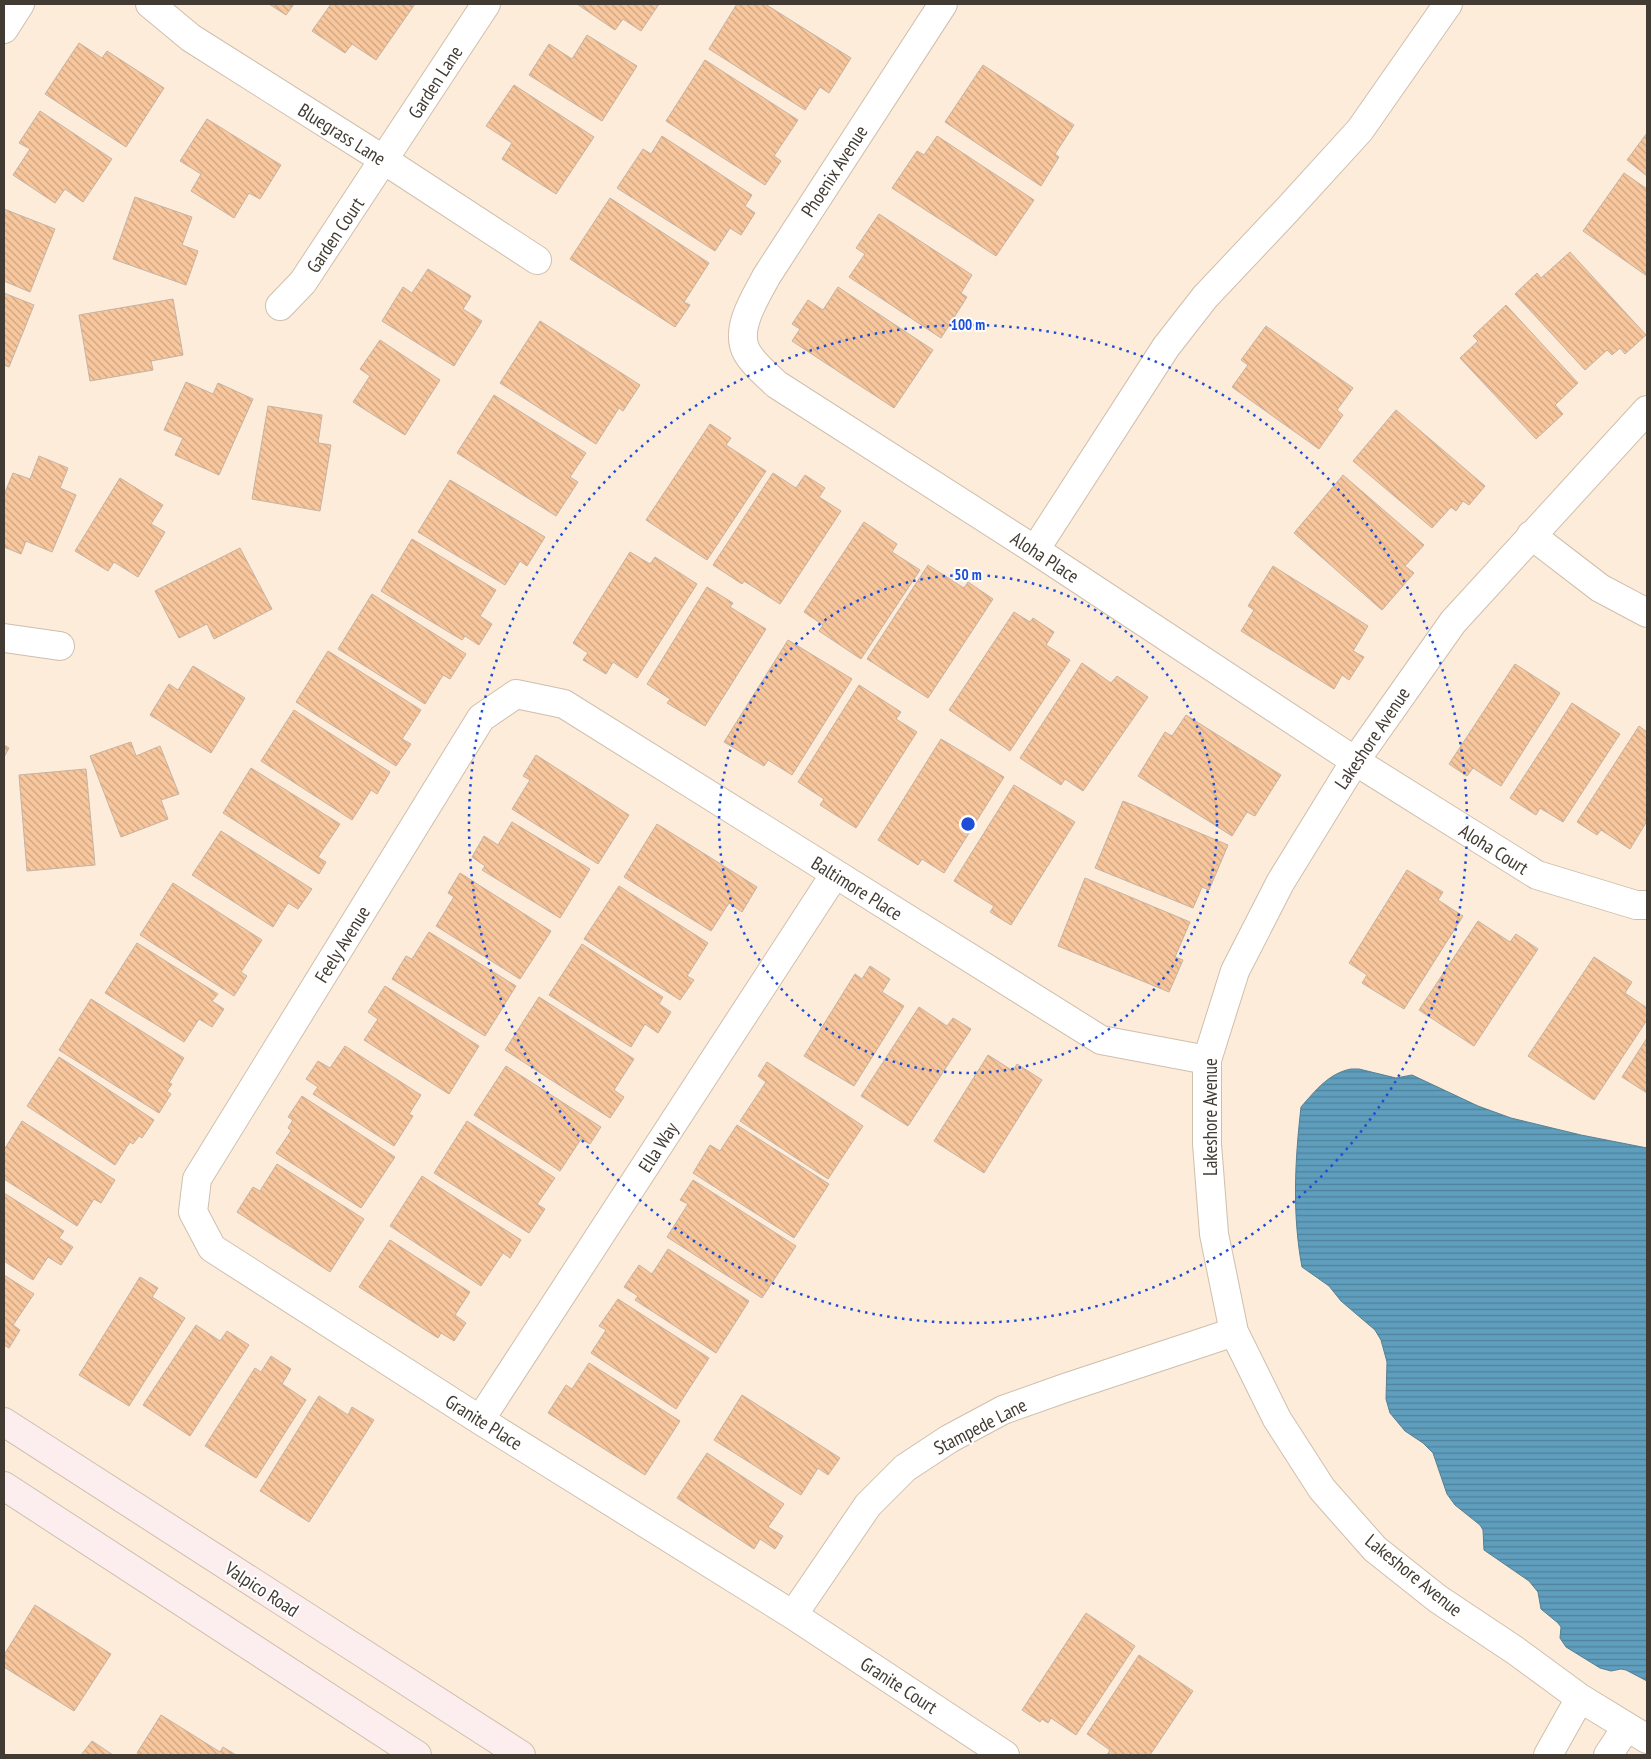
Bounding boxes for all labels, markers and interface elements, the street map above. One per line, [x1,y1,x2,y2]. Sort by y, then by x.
street label: Garden Lane [403,41,467,123]
street label: Bluegrass Lane [294,98,390,170]
street label: Phoenix Avenue [796,121,873,221]
street label: Garden Court [301,192,369,277]
text: 100 m [951,315,985,334]
street label: Aloha Place [1006,526,1084,588]
text: 50 m [954,565,982,584]
street label: Lakeshore Avenue [1329,682,1415,794]
centre of rings [959,815,977,833]
street label: Aloha Court [1455,818,1534,880]
street label: Baltimore Place [807,851,907,926]
street label: Feely Avenue [309,901,375,987]
street label: Lakeshore Avenue [1198,1058,1222,1176]
street label: Ella Way [633,1117,684,1177]
street label: Granite Place [441,1389,527,1455]
street label: Stampede Lane [930,1392,1031,1460]
street label: Lakeshore Avenue [1361,1529,1467,1622]
street label: Valpico Road [220,1556,304,1622]
street label: Granite Court [856,1651,943,1719]

